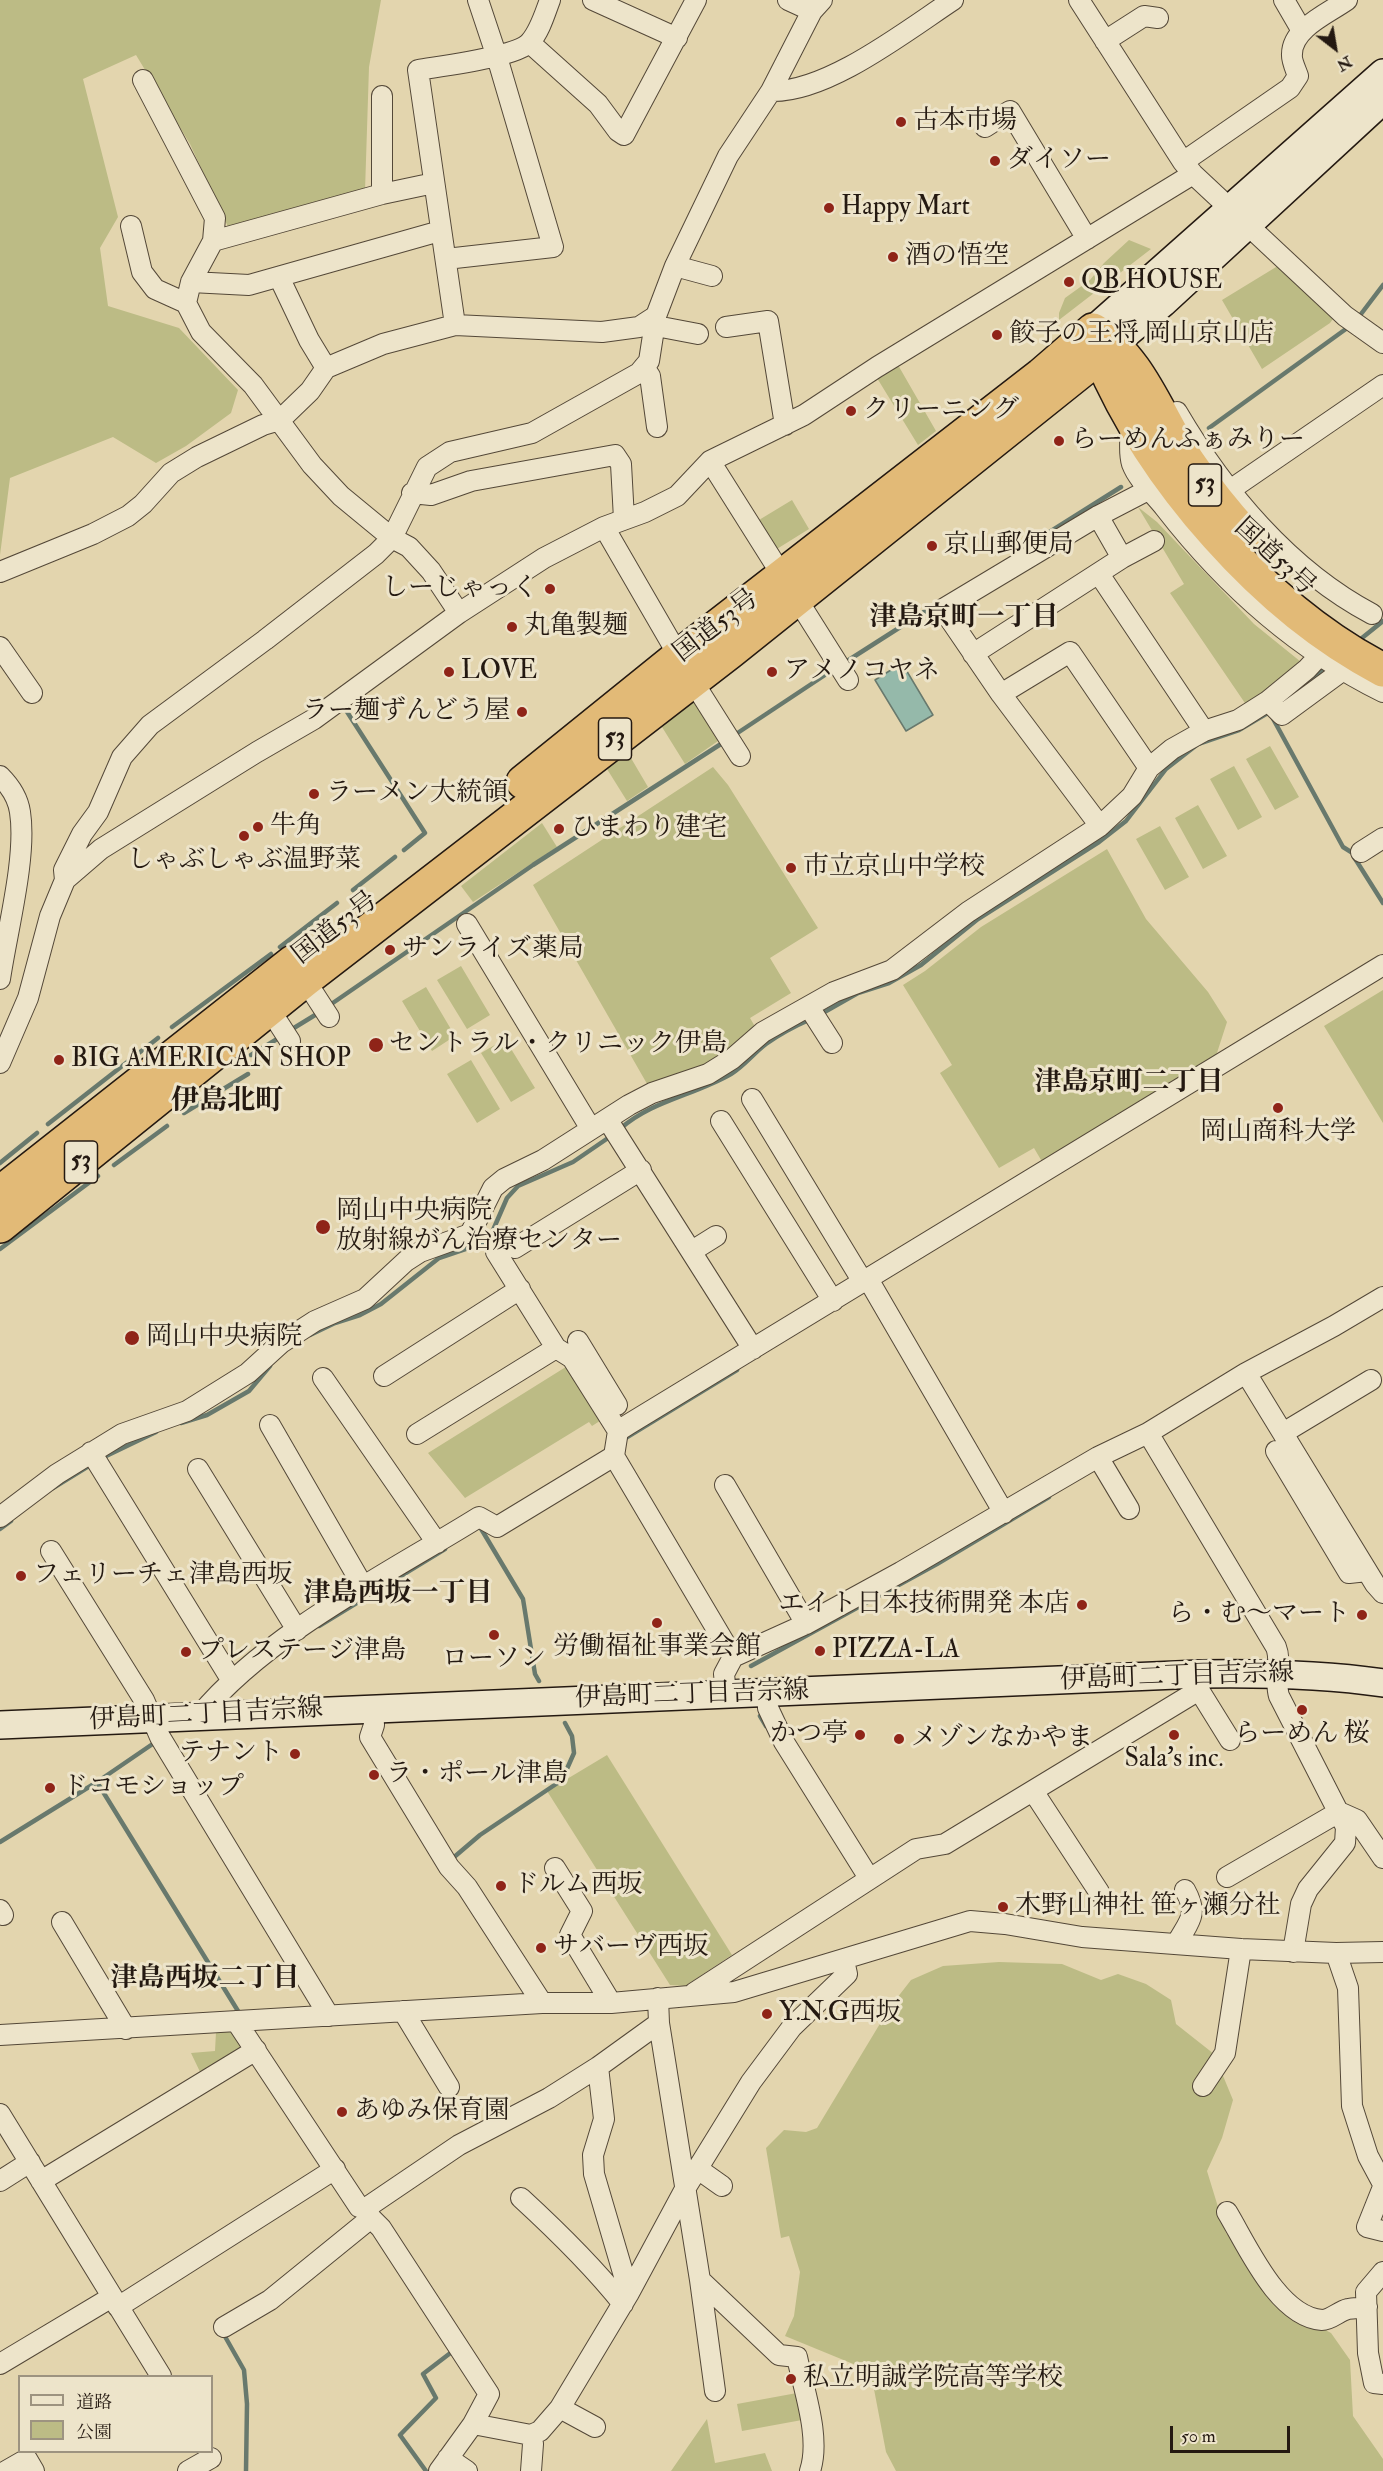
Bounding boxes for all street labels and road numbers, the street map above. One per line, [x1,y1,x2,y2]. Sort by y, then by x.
road number: 53 [1188,464,1222,506]
street label: 国道53号 [1227,513,1321,603]
street label: 国道53号 [668,584,766,670]
road number: 53 [598,718,632,760]
street label: 国道53号 [287,886,385,972]
road number: 53 [64,1141,98,1183]
street label: 伊島町二丁目吉宗線 [1060,1658,1294,1698]
street label: 伊島町二丁目吉宗線 [575,1676,809,1716]
street label: 伊島町二丁目吉宗線 [88,1694,324,1738]

